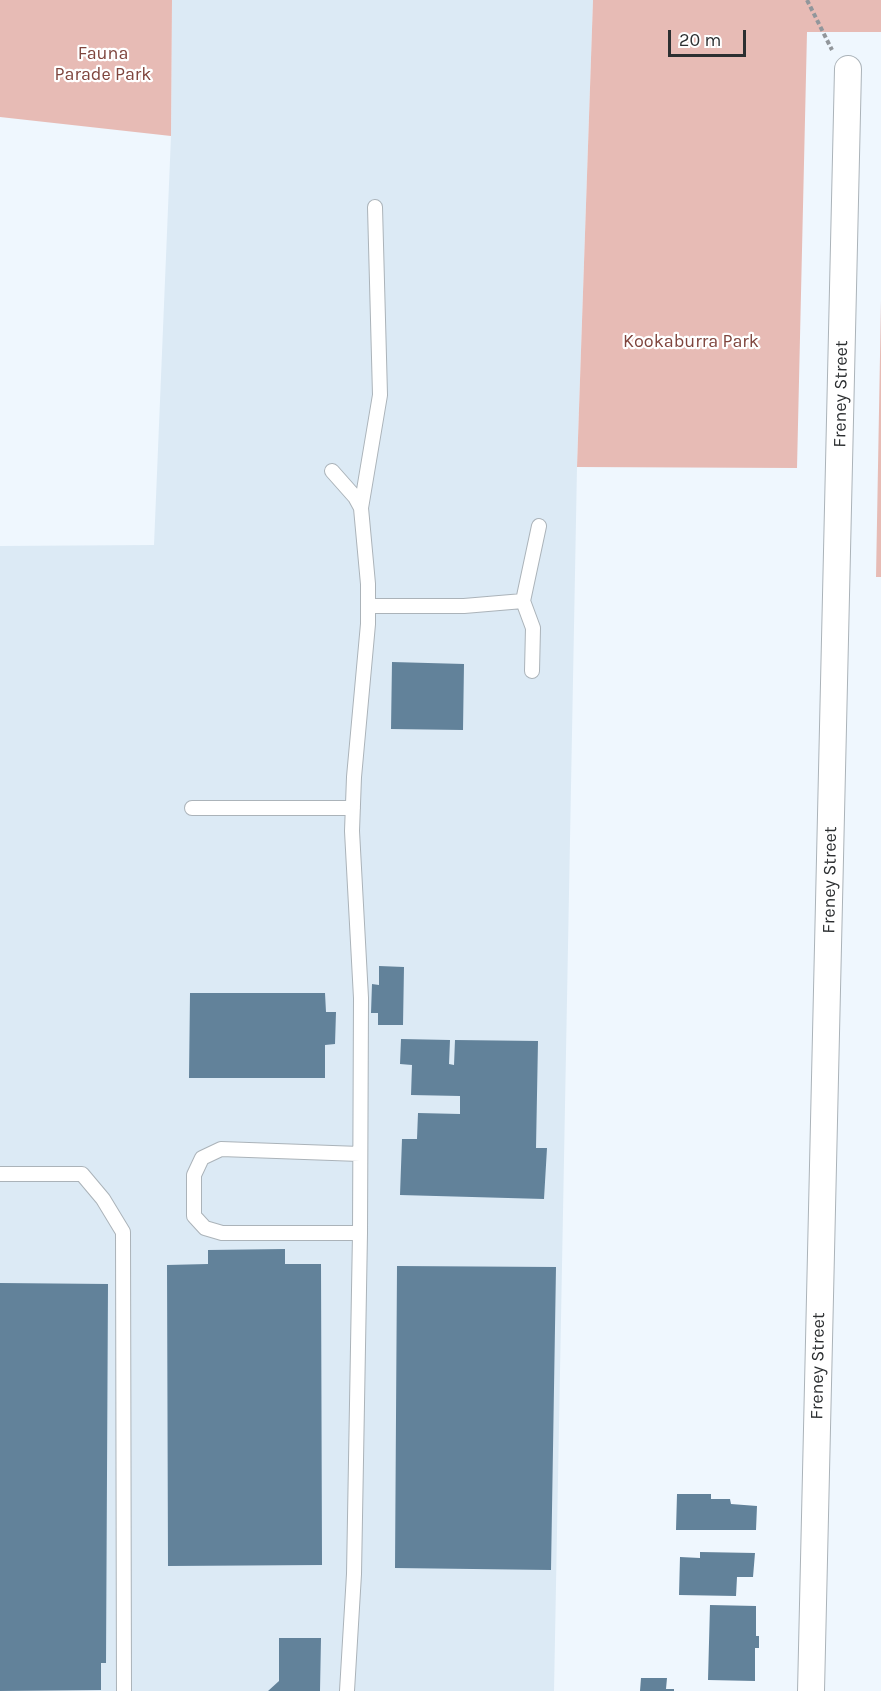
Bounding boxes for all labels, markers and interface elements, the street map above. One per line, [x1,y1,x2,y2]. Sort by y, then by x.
scale bar [671,18,749,56]
text: 20 m [679,29,721,51]
park label: Fauna Parade Park [55,43,151,86]
park label: Kookaburra Park [623,331,759,353]
street label: Freney Street [829,340,853,448]
street label: Freney Street [818,826,842,934]
street label: Freney Street [806,1312,830,1420]

